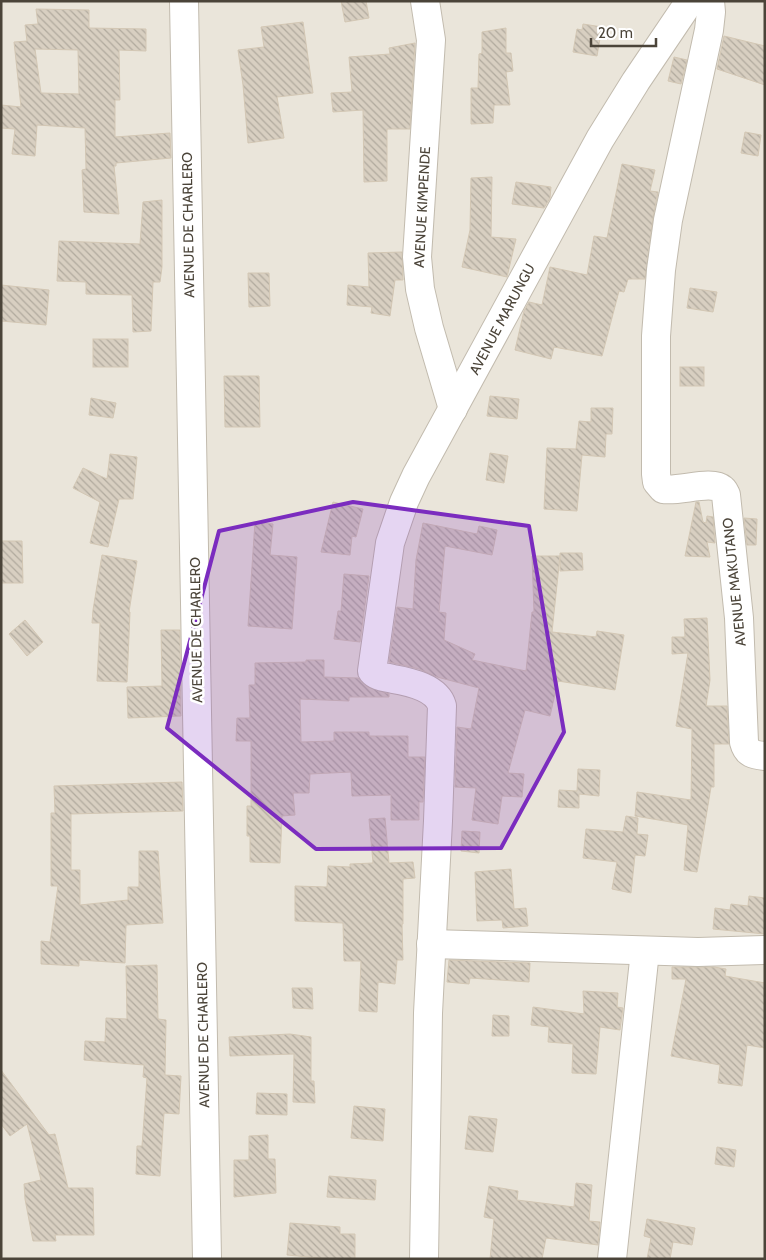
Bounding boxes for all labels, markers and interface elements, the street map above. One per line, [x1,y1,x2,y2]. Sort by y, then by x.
scale bar [591,15,656,47]
text: 20 m [598,24,633,42]
street label: AVENUE KIMPENDE [410,146,434,268]
street label: AVENUE DE CHARLERO [178,152,198,298]
street label: AVENUE MARUNGU [465,260,539,378]
street label: AVENUE MAKUTANO [718,517,750,647]
street label: AVENUE DE CHARLERO [186,557,206,703]
street label: AVENUE DE CHARLERO [193,962,213,1108]

